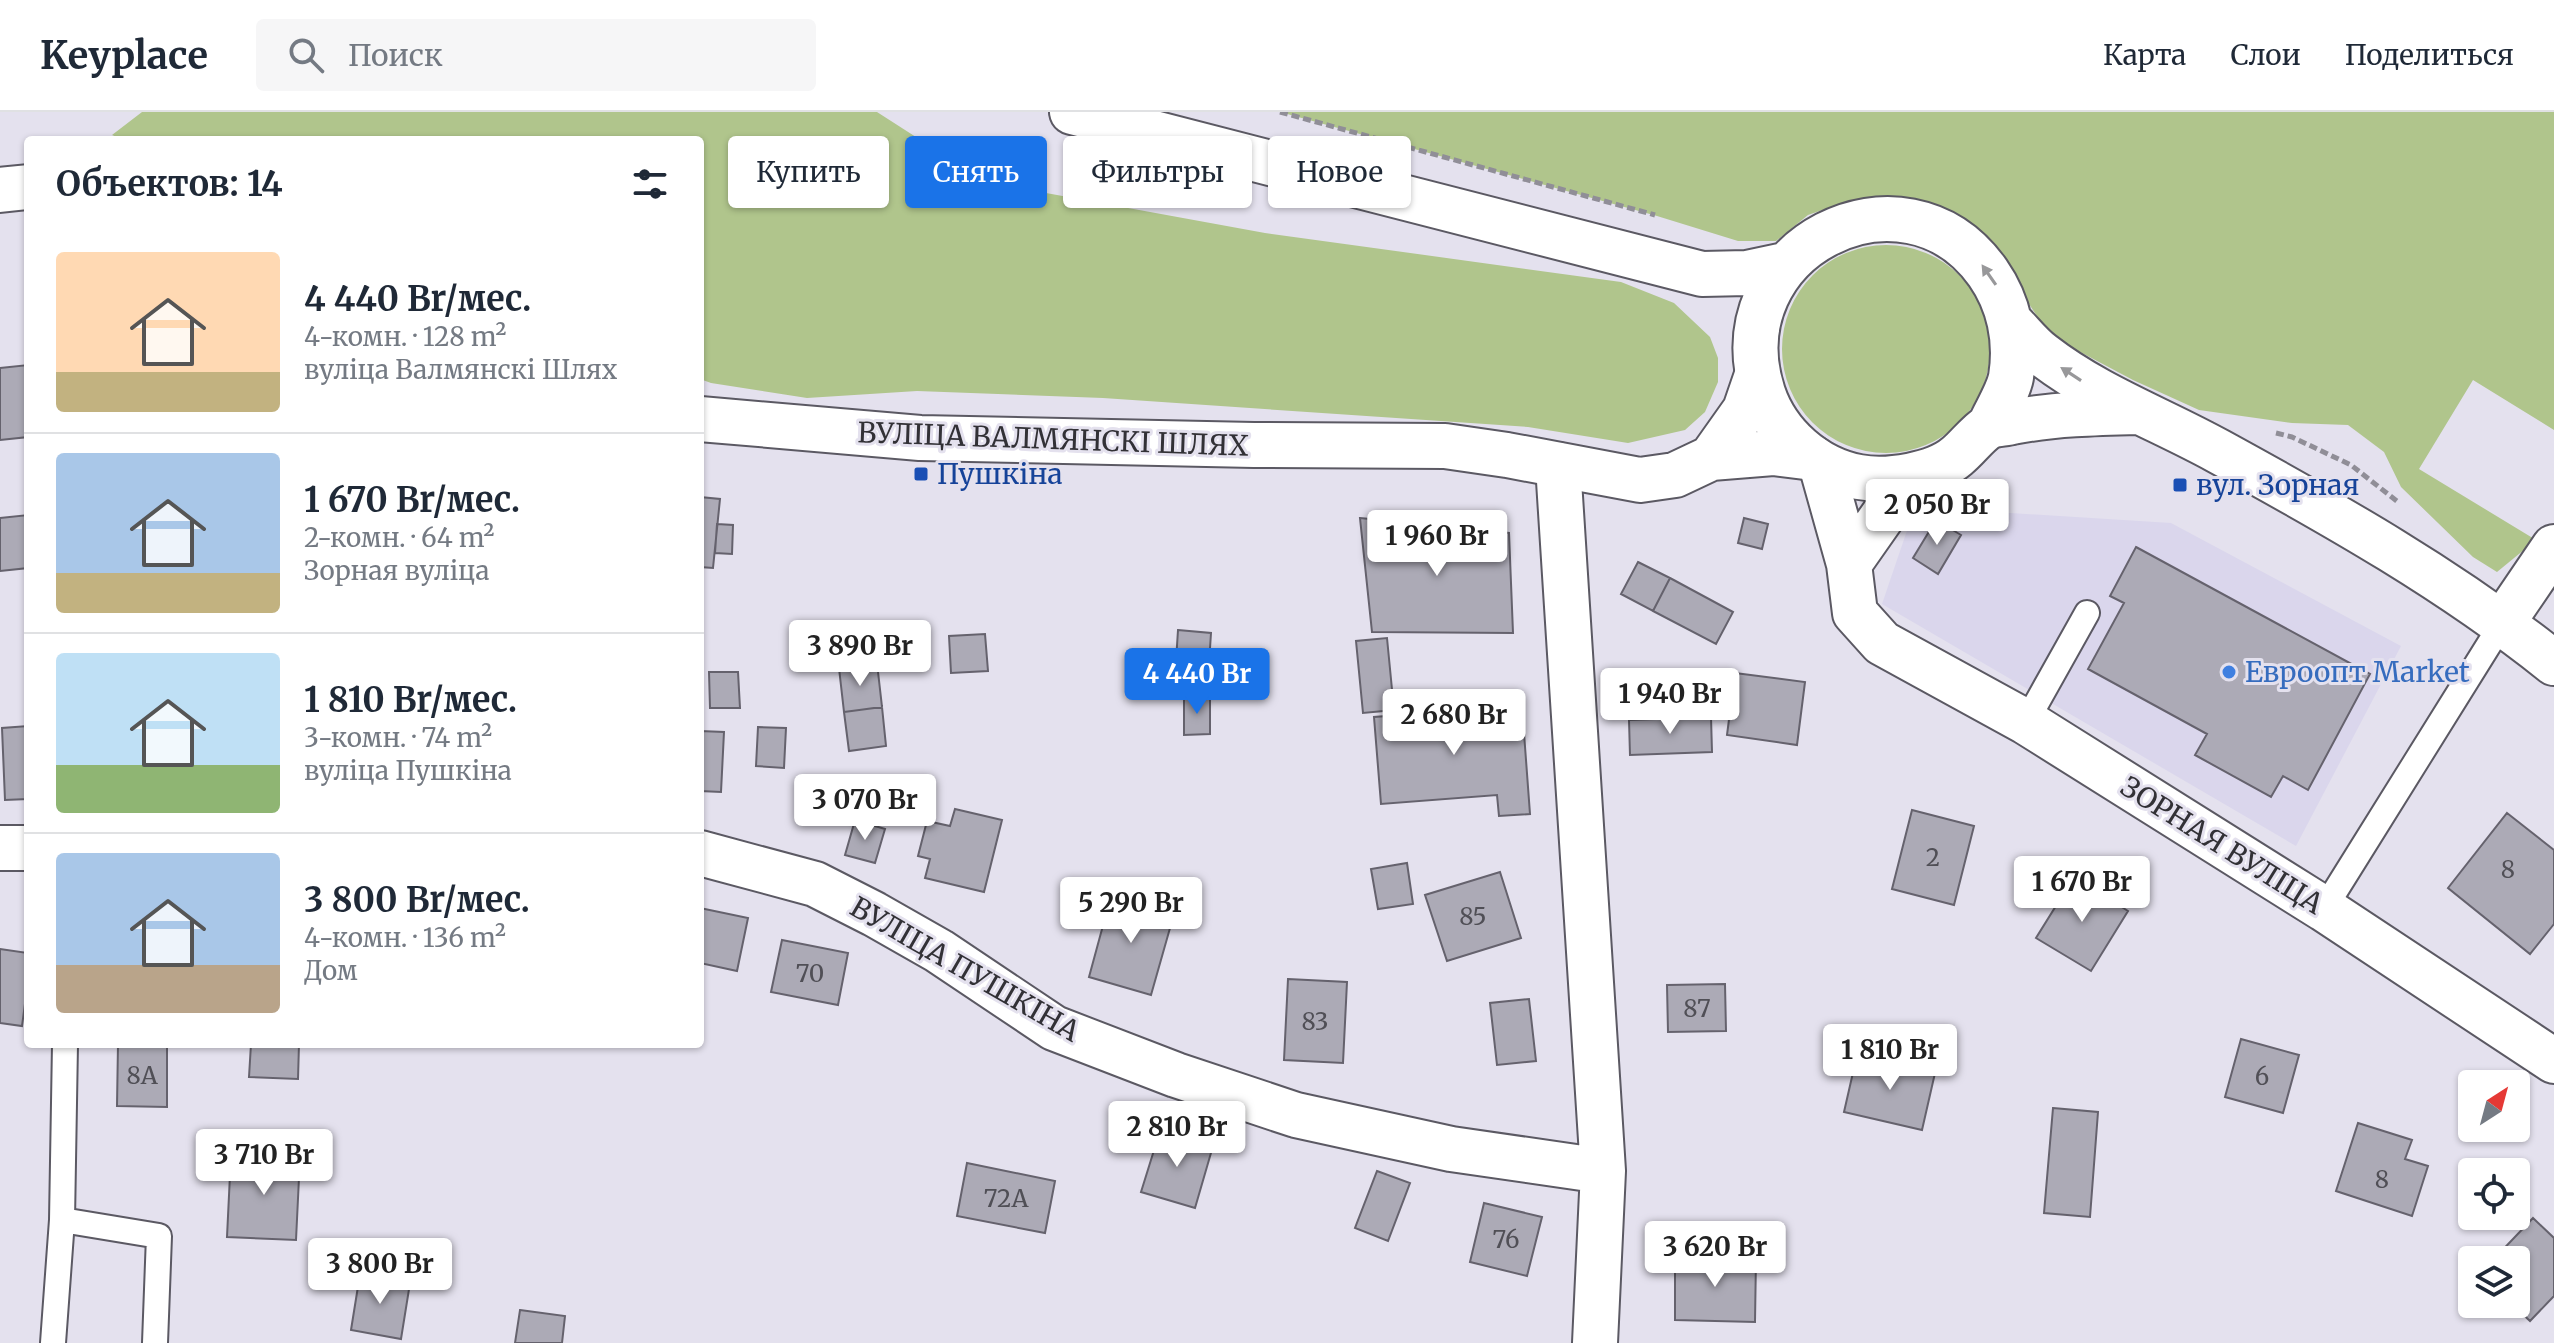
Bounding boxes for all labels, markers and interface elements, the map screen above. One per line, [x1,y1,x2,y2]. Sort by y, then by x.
search box [256,19,816,91]
text: Keyplace [40,32,208,79]
icon: search [284,33,328,77]
text: Поиск [348,36,443,74]
text: Карта [2103,37,2186,73]
text: Слои [2230,37,2301,73]
text: Поделиться [2345,37,2514,73]
chip: Купить [728,136,889,208]
chip: Снять [905,136,1047,208]
chip: Фильтры [1063,136,1252,208]
chip: Новое [1268,136,1411,208]
icon: filters [628,162,672,206]
text: Объектов: 14 [56,163,283,205]
one-way arrow [1982,264,1997,285]
text: 4 440 Br/мес. [304,278,531,320]
icon: home [120,284,216,380]
text: 4-комн. · 128 m² [304,320,507,353]
text: вуліца Валмянскі Шлях [304,353,617,386]
one-way arrow [2060,367,2081,382]
street label: ВУЛІЦА ВАЛМЯНСКІ ШЛЯХ [857,414,1249,464]
place label: Пушкіна [937,456,1063,492]
marker: Пушкіна [912,465,930,483]
place label: вул. Зорная [2196,467,2359,503]
marker: вул. Зорная [2171,476,2189,494]
text: 1 670 Br/мес. [304,479,520,521]
pin: 2 050 Br [1854,479,2020,547]
icon: home [120,485,216,581]
text: 2 050 Br [1884,488,1990,521]
pin: 1 960 Br [1354,510,1520,578]
text: 1 960 Br [1385,519,1489,552]
text: 2-комн. · 64 m² [304,521,495,554]
text: Зорная вуліца [304,554,489,587]
pin: 3 890 Br [777,620,943,688]
text: 3 890 Br [807,629,913,662]
pin: 4 440 Br [1114,648,1280,716]
place label: Евроопт Market [2245,654,2470,690]
text: 4 440 Br [1143,657,1251,690]
marker: Евроопт Market [2220,663,2238,681]
pin: 1 940 Br [1587,668,1753,736]
text: 1 940 Br [1618,677,1722,710]
text: 1 810 Br/мес. [304,679,517,721]
icon: home [120,685,216,781]
pin: 2 680 Br [1371,689,1537,757]
text: 2 680 Br [1401,698,1507,731]
text: 3-комн. · 74 m² [304,721,492,754]
text: вуліца Пушкіна [304,754,512,787]
street label: ЗОРНАЯ ВУЛІЦА [2114,768,2330,922]
pin: 3 070 Br [782,774,948,842]
text: 3 070 Br [812,783,918,816]
house number: 2 [1926,842,1940,873]
house number: 8 [2501,854,2515,885]
pin: 1 670 Br [1999,856,2165,924]
text: 1 670 Br [2032,865,2132,898]
pin: 5 290 Br [1048,877,1214,945]
text: 3 800 Br/мес. [304,879,530,921]
icon: home [120,885,216,981]
text: 5 290 Br [1078,886,1184,919]
street label: ВУЛІЦА ПУШКІНА [844,889,1086,1049]
house number: 85 [1459,901,1487,932]
text: 4-комн. · 136 m² [304,921,506,954]
text: Дом [304,954,358,987]
house number: 70 [796,958,824,989]
house number: 87 [1683,993,1711,1024]
house number: 83 [1301,1006,1329,1037]
pin: 1 810 Br [1807,1024,1973,1092]
text: 1 810 Br [1841,1033,1939,1066]
house number: 8А [126,1060,159,1091]
house number: 6 [2255,1061,2269,1092]
north arrow [2458,1070,2530,1142]
map controls [2458,1070,2530,1318]
pin: 2 810 Br [1094,1101,1260,1169]
text: 2 810 Br [1126,1110,1228,1143]
pin: 3 710 Br [181,1129,347,1197]
text: 3 710 Br [214,1138,314,1171]
button: locate [2458,1158,2530,1230]
house number: 8 [2375,1164,2389,1195]
house number: 72А [984,1183,1029,1214]
pin: 3 620 Br [1632,1221,1798,1289]
house number: 76 [1493,1224,1519,1255]
text: 3 620 Br [1663,1230,1767,1263]
pin: 3 800 Br [297,1238,463,1306]
button: layers [2458,1246,2530,1318]
text: 3 800 Br [326,1247,434,1280]

